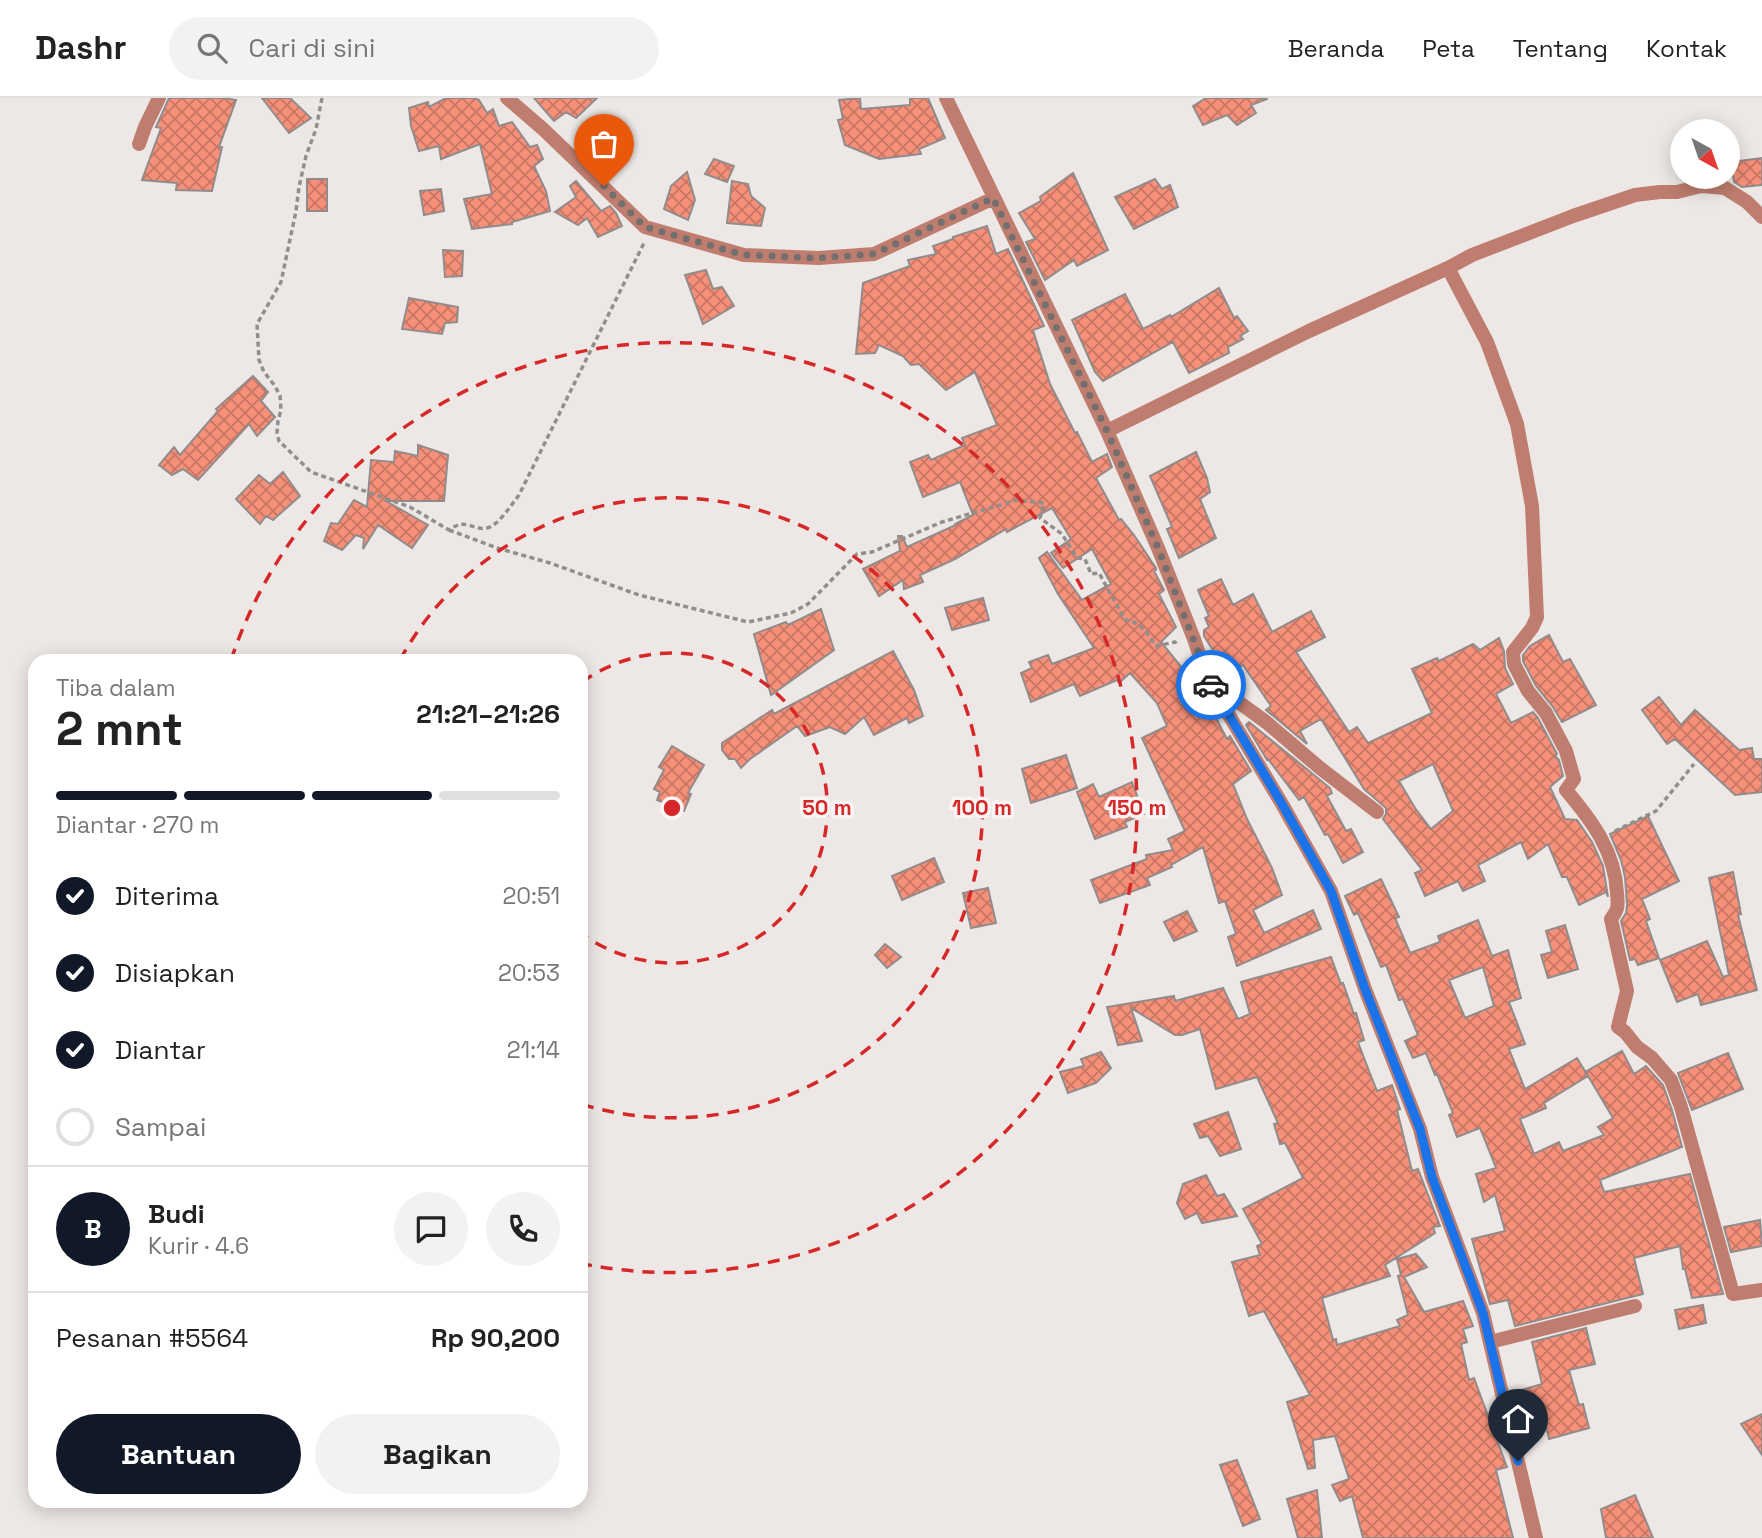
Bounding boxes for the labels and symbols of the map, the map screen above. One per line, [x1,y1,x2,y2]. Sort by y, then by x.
pin [574,114,634,186]
north arrow [1670,119,1740,189]
courier [1176,650,1246,720]
text: 50 m [802,794,852,821]
text: 100 m [952,794,1012,821]
text: 150 m [1108,794,1166,821]
centre of rings [660,796,684,820]
pin [1488,1389,1548,1461]

